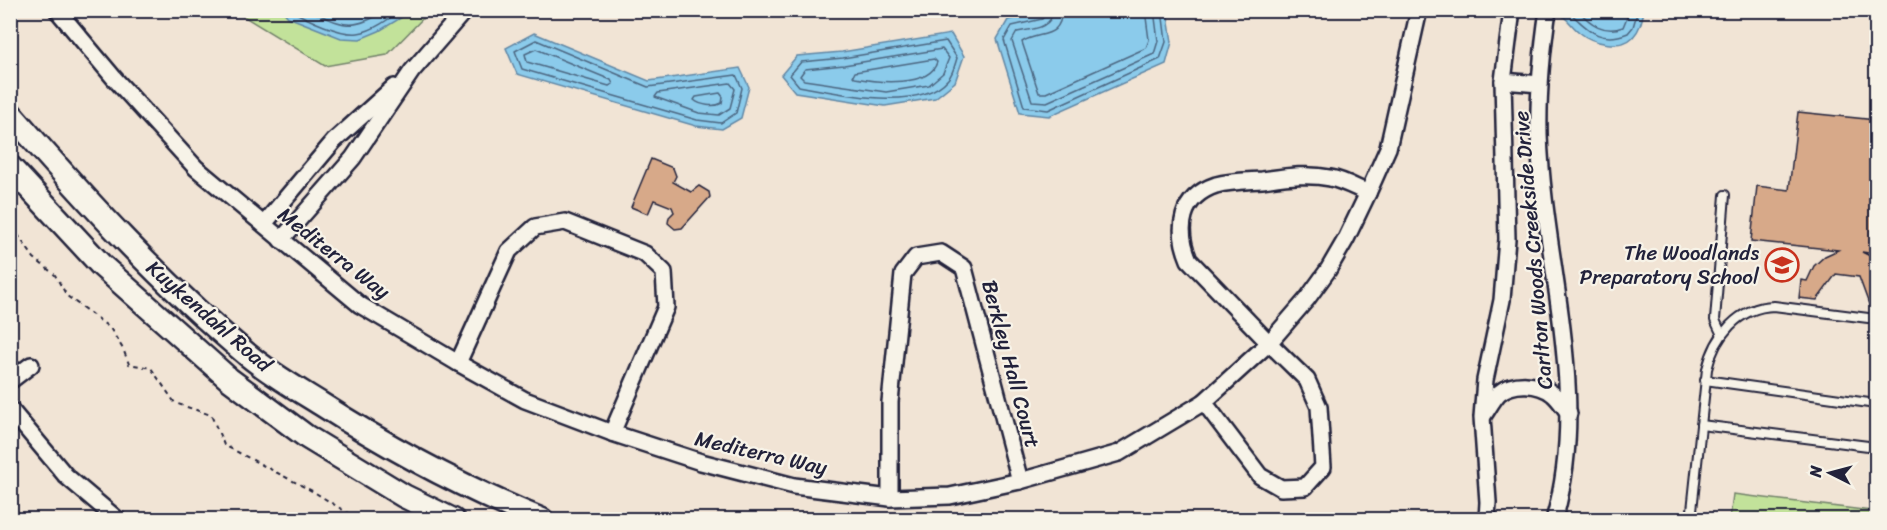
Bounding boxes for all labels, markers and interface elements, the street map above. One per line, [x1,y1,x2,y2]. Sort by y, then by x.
street label: Carlton Woods Creekside Drive [1502,109,1564,391]
street label: Mediterra Way [269,196,399,310]
place label: The Woodlands Preparatory School [1579,234,1760,296]
school or university icon: The Woodlands Preparatory School [1764,247,1800,283]
street label: Kuykendahl Road [137,250,282,383]
street label: Berkley Hall Court [970,276,1052,452]
street label: Mediterra Way [691,419,831,487]
north arrow [1800,443,1860,503]
text: N [1800,464,1831,480]

